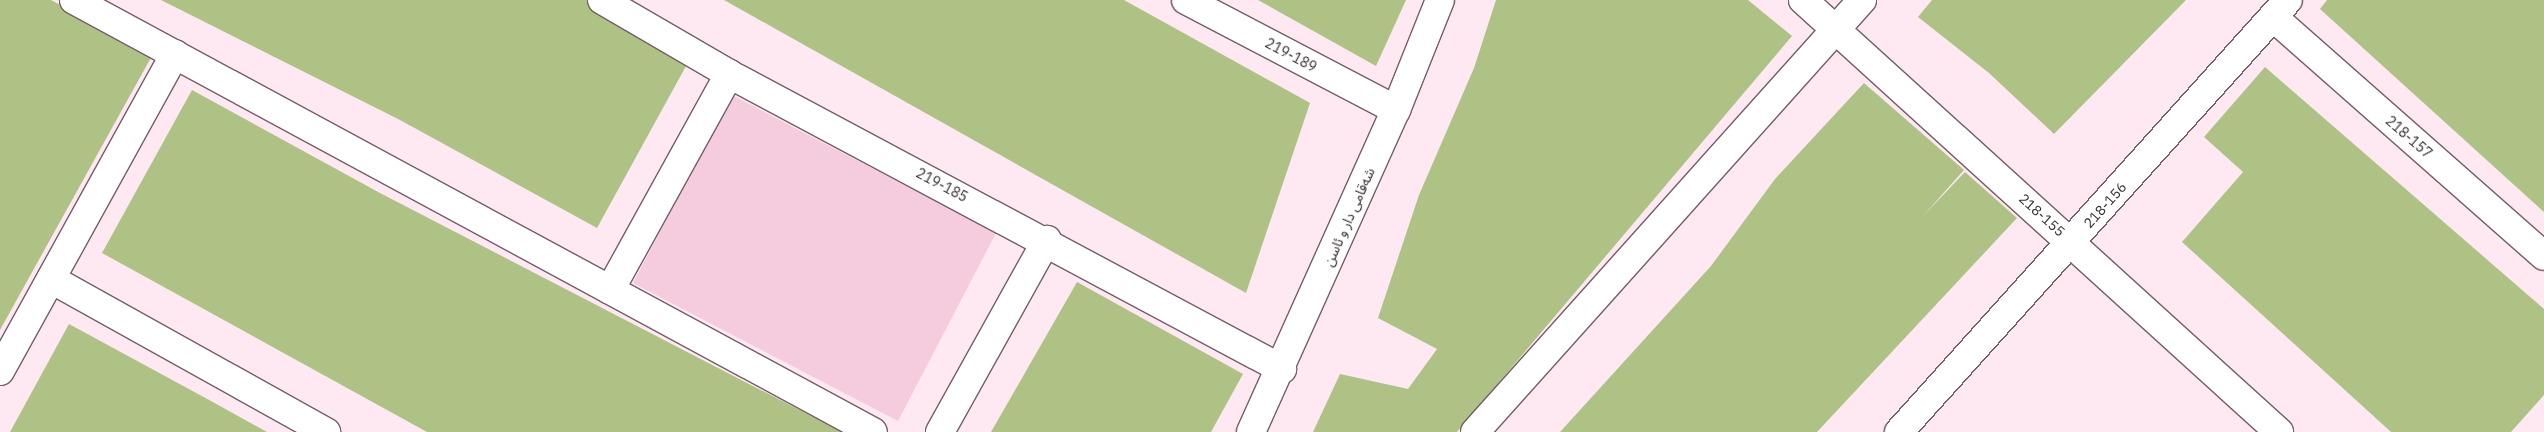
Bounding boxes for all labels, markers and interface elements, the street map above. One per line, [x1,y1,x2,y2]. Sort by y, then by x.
street label: 219-189 [1262,34,1320,76]
street label: 218-157 [2382,112,2436,162]
street label: 219-185 [913,164,971,206]
street label: شەقامی دار و ئاسن [1320,165,1378,269]
street label: 218-156 [2080,179,2130,231]
street label: 218-155 [2016,190,2068,240]

